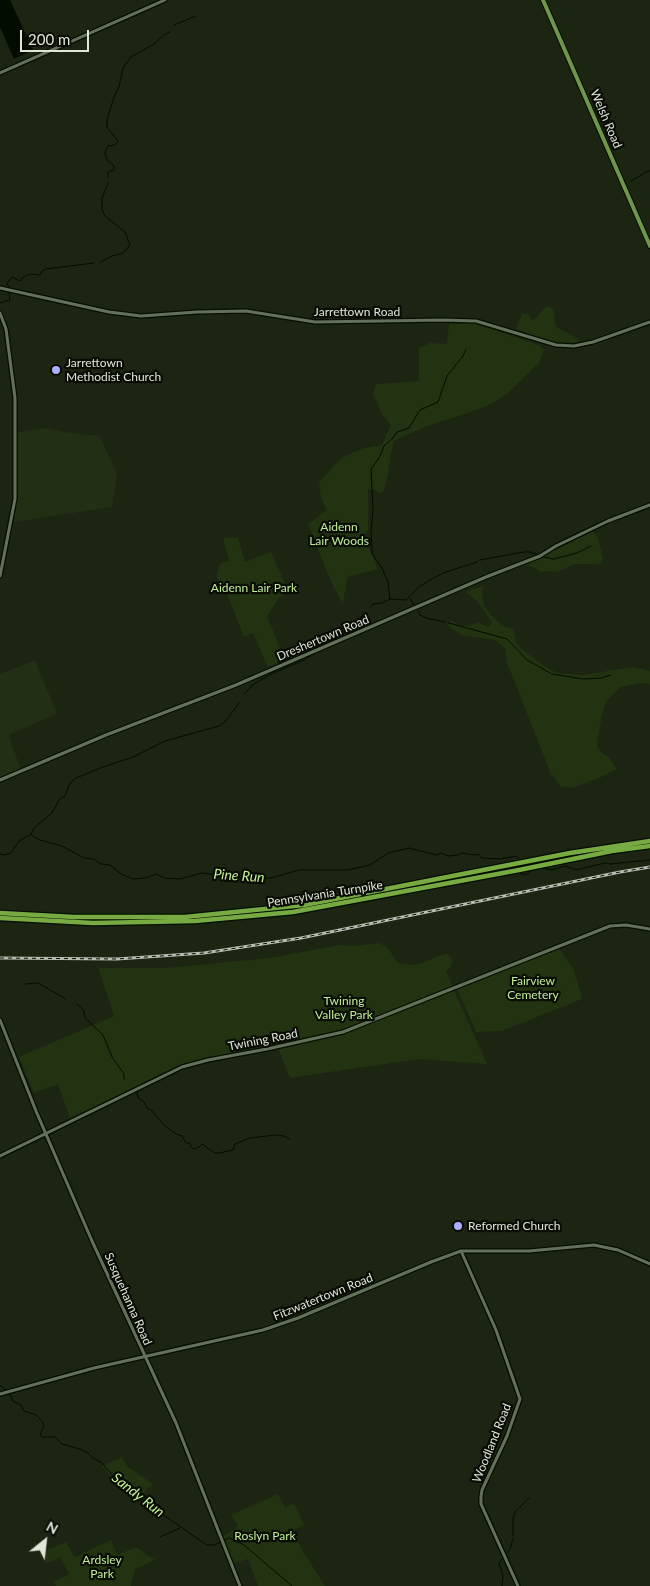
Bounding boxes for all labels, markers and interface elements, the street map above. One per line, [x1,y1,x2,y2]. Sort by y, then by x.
scale bar [22,20,91,52]
text: 200 m [28,30,70,48]
street label: Welsh Road [587,87,625,151]
street label: Jarrettown Road [314,305,400,319]
place label: Jarrettown Methodist Church [66,356,161,384]
marker: Jarrettown Methodist Church [50,364,62,376]
park label: Aidenn Lair Woods [309,520,369,548]
park label: Aidenn Lair Park [211,581,297,595]
street label: Dreshertown Road [275,612,371,664]
water label: Pine Run [213,866,265,886]
street label: Pennsylvania Turnpike [266,878,384,910]
park label: Fairview Cemetery [507,974,559,1002]
park label: Twining Valley Park [315,994,373,1022]
street label: Twining Road [227,1026,299,1054]
place label: Reformed Church [468,1219,561,1233]
marker: Reformed Church [452,1220,464,1232]
street label: Susquehanna Road [101,1251,155,1347]
street label: Fitzwatertown Road [271,1270,375,1324]
street label: Woodland Road [470,1401,514,1485]
water label: Sandy Run [108,1469,168,1521]
north arrow [20,1516,70,1566]
text: N [44,1517,61,1537]
park label: Roslyn Park [234,1529,296,1543]
park label: Ardsley Park [82,1553,122,1581]

